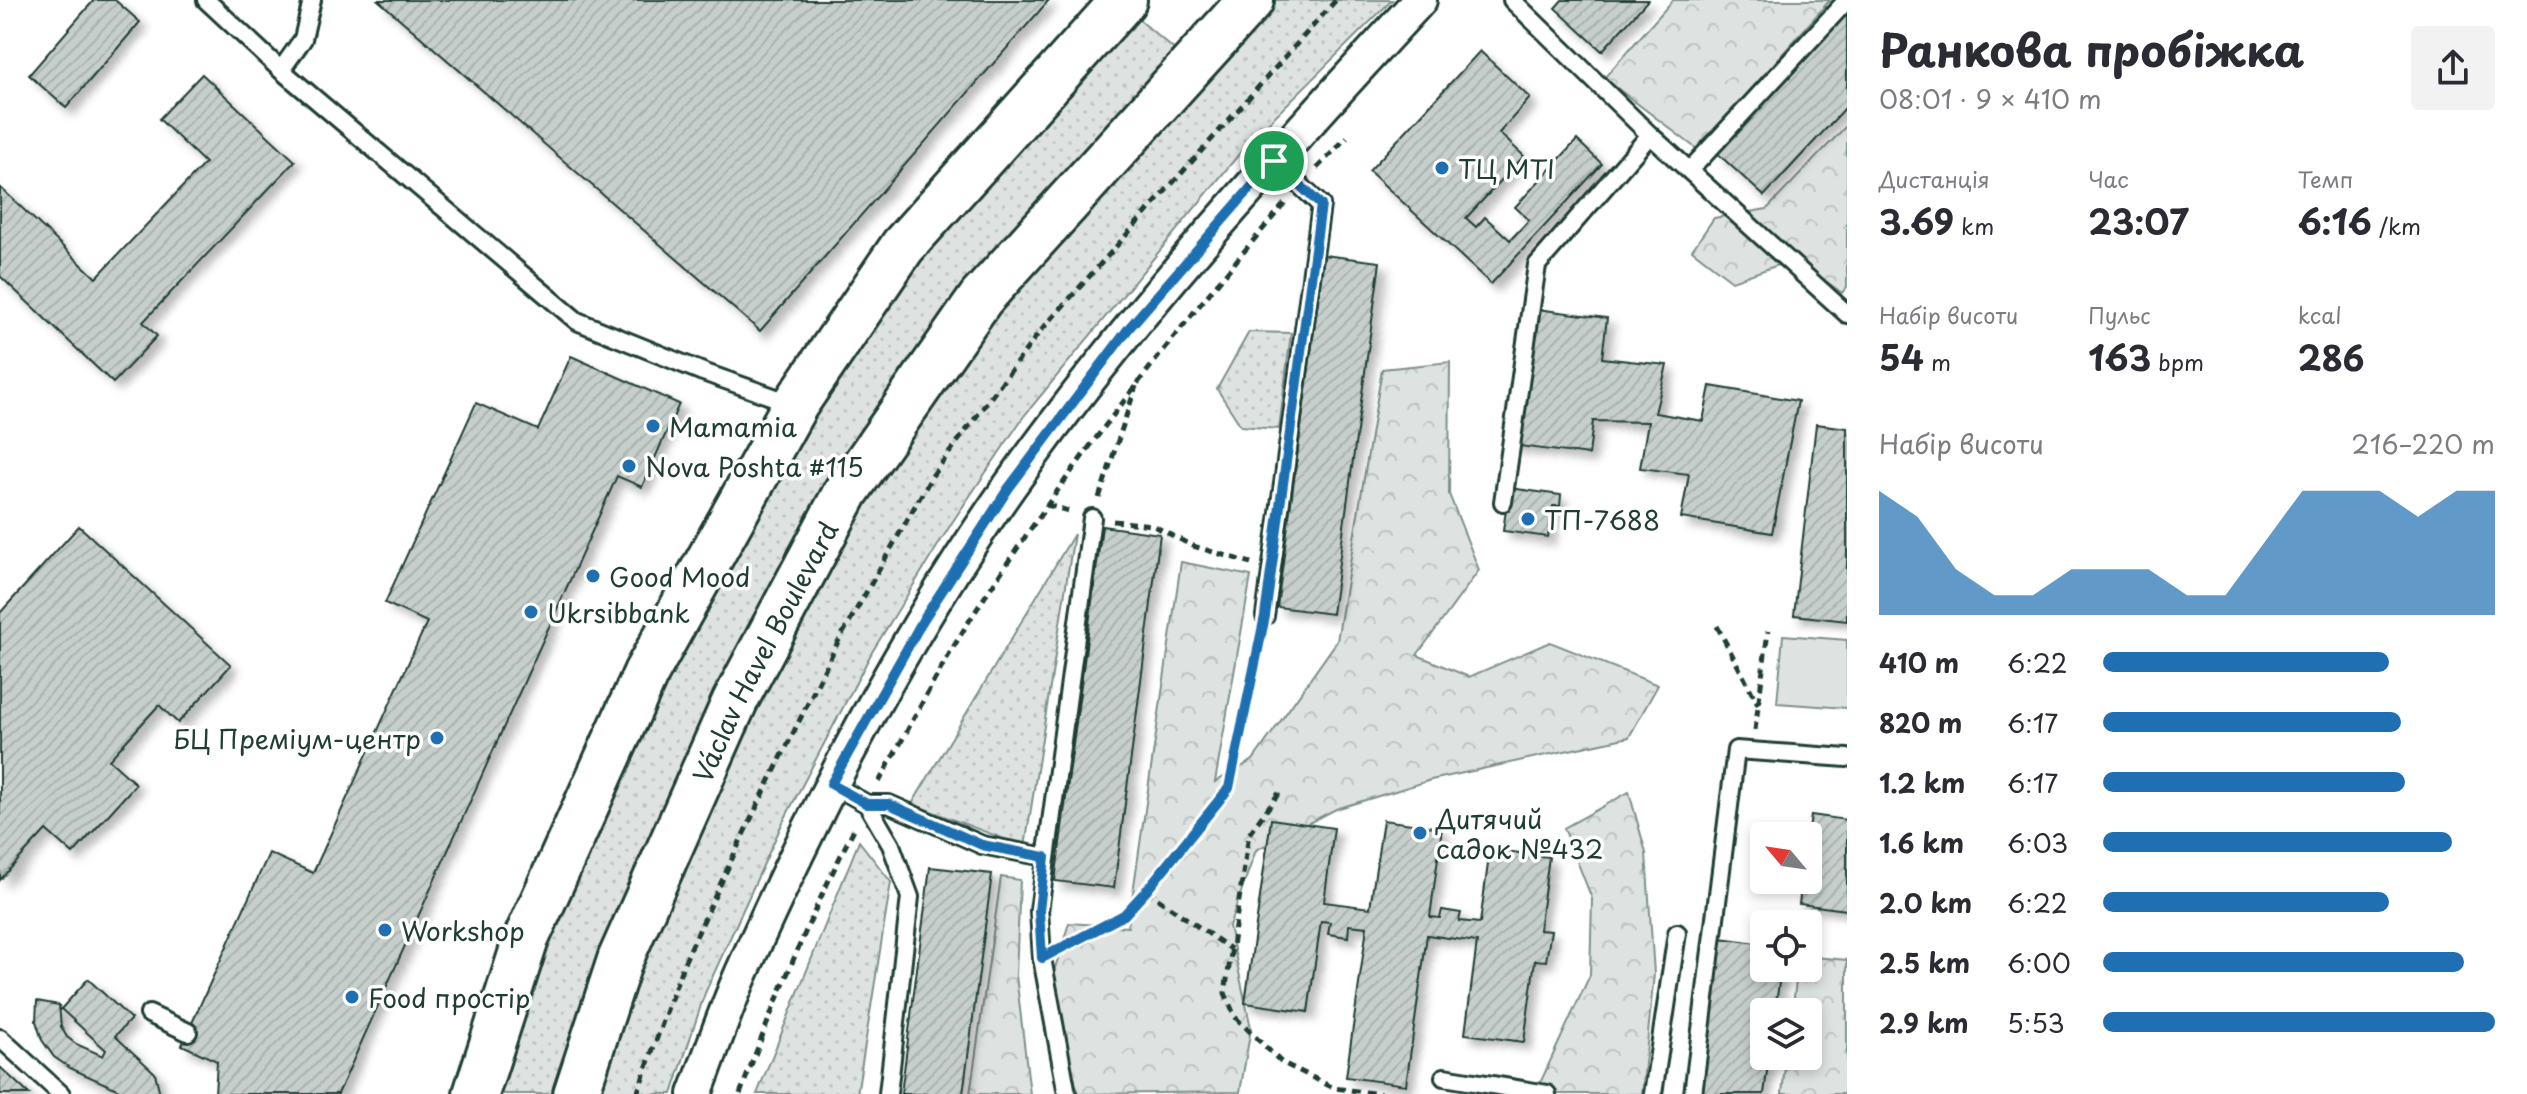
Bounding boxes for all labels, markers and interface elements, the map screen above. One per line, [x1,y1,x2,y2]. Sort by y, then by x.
text: Ранкова пробіжка [1879,16,2304,82]
button: share [2411,26,2495,110]
text: 08:01 · 9 × 410 m [1879,79,2102,118]
pin [1240,127,1308,195]
icon: arrive [1252,139,1296,183]
place label: ТЦ MTI [1458,149,1555,188]
marker: ТЦ MTI [1433,159,1451,177]
text: Дистанція [1879,162,1990,195]
text: Час [2088,162,2129,195]
text: Темп [2298,162,2353,195]
text: 3.69 [1879,195,1954,247]
text: 23:07 [2088,195,2189,247]
text: 6:16 [2298,195,2372,247]
text: km [1954,209,1994,242]
text: /km [2372,209,2421,242]
text: Набір висоти [1879,298,2018,331]
text: Пульс [2088,298,2151,331]
text: kcal [2298,298,2342,331]
text: 54 [1879,331,1924,383]
text: 163 [2088,331,2151,383]
text: 286 [2298,331,2365,383]
text: m [1924,345,1951,378]
text: bpm [2151,345,2204,378]
place label: Mamamia [669,407,797,446]
marker: Mamamia [644,417,662,435]
text: Набір висоти [1879,424,2044,463]
text: 216–220 m [2351,424,2495,463]
place label: Nova Poshta #115 [645,447,864,486]
marker: Nova Poshta #115 [620,457,638,475]
place label: ТП-7688 [1544,500,1660,539]
marker: ТП-7688 [1519,510,1537,528]
street label: Václav Havel Boulevard [682,514,847,788]
place label: Good Mood [609,557,750,596]
marker: Good Mood [584,567,602,585]
place label: Ukrsibbank [547,593,690,632]
marker: Ukrsibbank [522,603,540,621]
text: 410 m [1879,643,1959,682]
text: 6:22 [2007,643,2068,682]
text: 820 m [1879,703,1962,742]
text: 6:17 [2007,703,2058,742]
place label: БЦ Преміум-центр [173,719,421,758]
marker: БЦ Преміум-центр [428,729,446,747]
text: 1.2 km [1879,763,1965,802]
text: 6:17 [2007,763,2058,802]
place label: Дитячий садок №432 [1435,799,1603,868]
north arrow [1750,822,1822,894]
map controls [1750,822,1822,1070]
text: 1.6 km [1879,823,1964,862]
text: 6:03 [2007,823,2068,862]
marker: Дитячий садок №432 [1411,824,1429,842]
text: 2.0 km [1879,883,1972,922]
text: 6:22 [2007,883,2068,922]
button: locate [1750,910,1822,982]
place label: Workshop [401,911,525,950]
marker: Workshop [376,921,394,939]
text: 2.5 km [1879,943,1970,982]
text: 6:00 [2007,943,2071,982]
place label: Food простір [368,978,530,1017]
marker: Food простір [343,988,361,1006]
button: layers [1750,998,1822,1070]
text: 2.9 km [1879,1003,1969,1042]
text: 5:53 [2007,1003,2065,1042]

